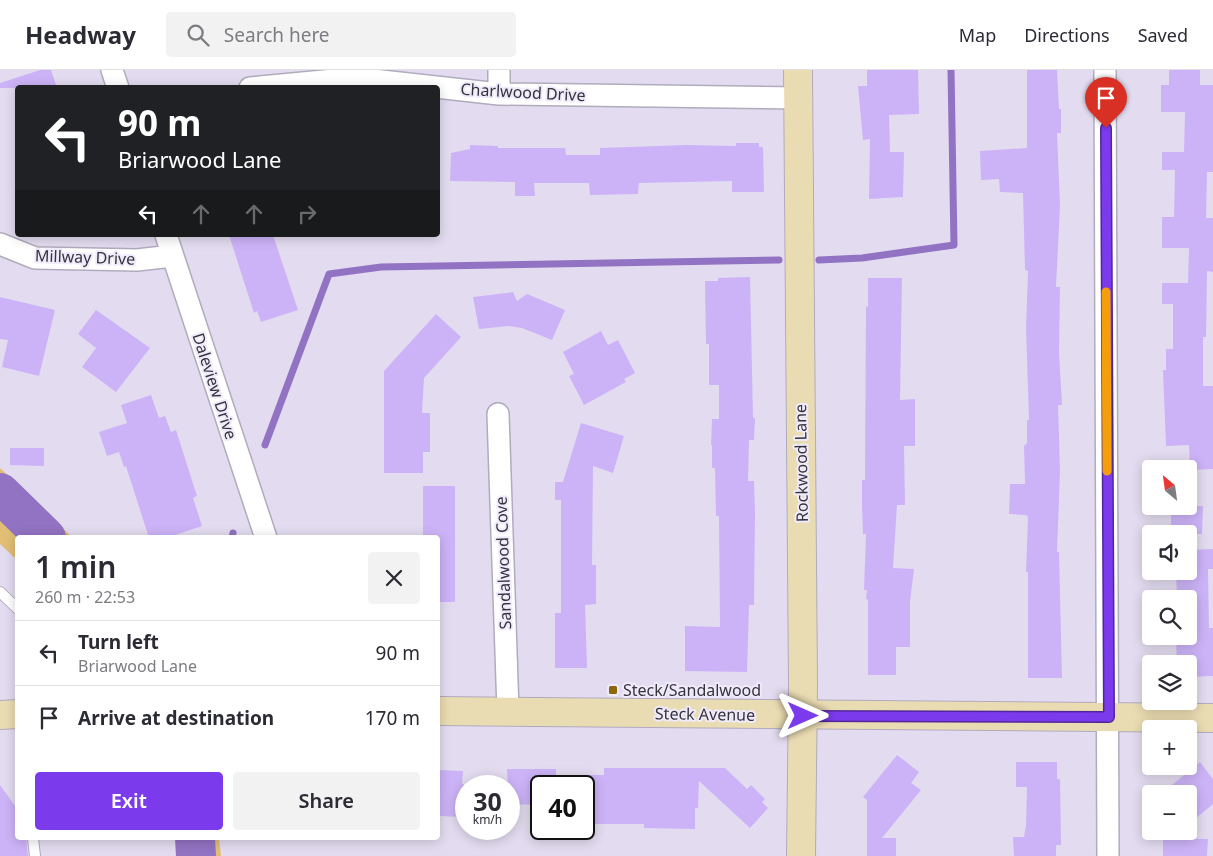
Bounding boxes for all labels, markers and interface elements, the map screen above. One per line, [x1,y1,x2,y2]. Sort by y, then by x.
search box [166,12,516,57]
text: Headway [25,18,136,51]
icon: search [184,21,212,49]
text: Search here [224,22,330,48]
text: Map [959,23,996,47]
text: Directions [1024,23,1110,47]
text: Saved [1138,23,1188,47]
pin [1085,77,1127,128]
street label: Charlwood Drive [460,78,586,106]
icon: arrive [1092,84,1120,112]
text: 90 m [118,99,201,146]
icon: left [35,105,100,170]
text: Briarwood Lane [118,144,282,174]
icon: left [134,200,162,228]
icon: ahead [187,200,215,228]
icon: ahead [240,200,268,228]
icon: right [293,200,321,228]
street label: Millway Drive [34,244,136,270]
street label: Daleview Drive [187,330,243,442]
street label: Rockwood Lane [789,404,813,522]
north arrow [1142,460,1198,515]
map controls [1142,460,1197,840]
street label: Sandalwood Cove [490,496,516,630]
button: sound [1142,525,1197,580]
text: 1 min [35,546,116,587]
button: close [368,552,420,604]
text: 260 m · 22:53 [35,586,135,608]
button: search [1142,590,1197,645]
text: Turn left [78,629,159,655]
icon: left [35,639,63,667]
text: 90 m [376,640,420,666]
text: Briarwood Lane [78,655,197,677]
button: layers [1142,655,1197,710]
place label: Steck/Sandalwood [623,679,761,701]
marker: Steck/Sandalwood [607,684,619,696]
position arrow [776,689,828,741]
street label: Steck Avenue [655,702,755,726]
icon: arrive [35,704,63,732]
text: Arrive at destination [78,705,274,731]
text: 170 m [365,705,420,731]
button: + [1142,720,1197,775]
button: Exit [35,772,223,830]
button: Share [233,772,420,830]
speed limit sign: 40 [530,775,595,840]
text: 30 [473,784,502,818]
button: − [1142,785,1197,840]
text: km/h [473,811,502,828]

